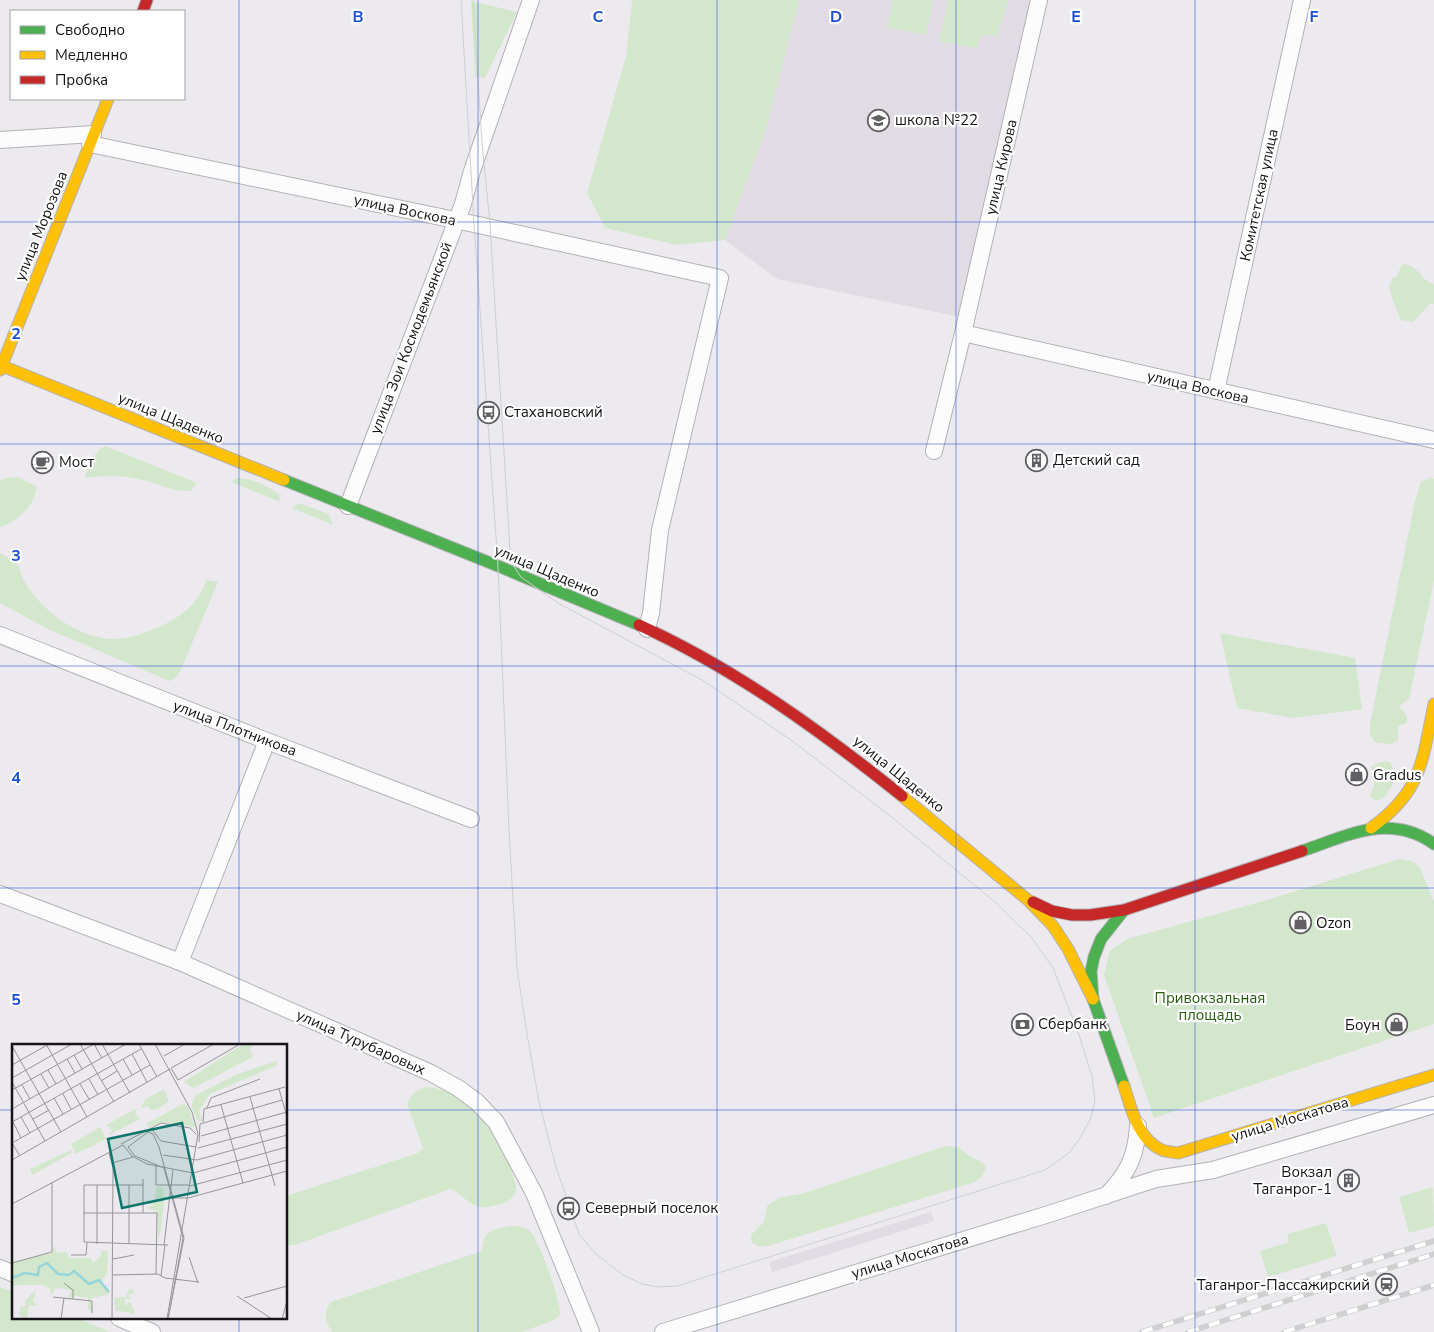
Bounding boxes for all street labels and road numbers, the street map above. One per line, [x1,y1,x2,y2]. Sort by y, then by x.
street label: улица Кирова [980,117,1022,217]
street label: Комитетская улица [1235,127,1283,263]
street label: улица Морозова [10,168,72,284]
street label: улица Воскова [352,189,458,231]
street label: улица Зои Космодемьянской [365,239,457,437]
street label: улица Воскова [1145,366,1251,408]
street label: улица Щаденко [115,388,227,448]
street label: улица Щаденко [491,540,603,602]
street label: улица Плотникова [170,695,300,761]
street label: улица Щаденко [849,731,949,817]
street label: улица Турубаровых [293,1005,429,1079]
street label: улица Москатова [1229,1092,1351,1146]
street label: улица Москатова [849,1229,971,1283]

